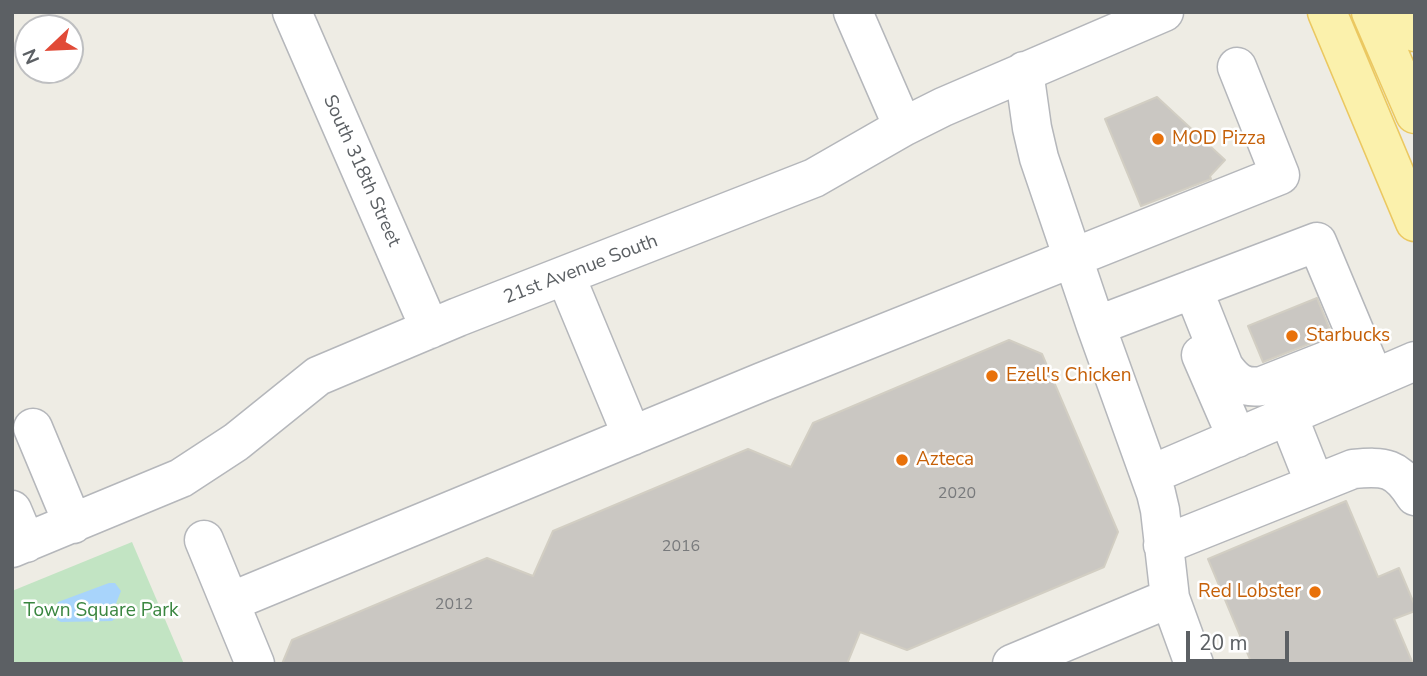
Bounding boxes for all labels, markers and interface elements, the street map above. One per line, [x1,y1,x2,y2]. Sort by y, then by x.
north arrow [14,14,84,84]
text: N [17,45,46,68]
street label: South 318th Street [317,92,405,250]
place label: MOD Pizza [1172,128,1266,150]
marker: MOD Pizza [1150,131,1166,147]
street label: 21st Avenue South [501,230,661,310]
place label: Starbucks [1306,325,1390,347]
marker: Starbucks [1284,328,1300,344]
place label: Ezell's Chicken [1006,365,1132,387]
marker: Ezell's Chicken [984,368,1000,384]
place label: Azteca [916,449,974,471]
marker: Azteca [894,452,910,468]
house number: 2020 [938,484,976,504]
house number: 2016 [662,537,700,557]
place label: Red Lobster [1198,581,1301,603]
marker: Red Lobster [1307,584,1323,600]
house number: 2012 [435,595,473,615]
park label: Town Square Park [23,600,179,622]
scale bar [1189,616,1292,660]
text: 20 m [1199,629,1248,657]

